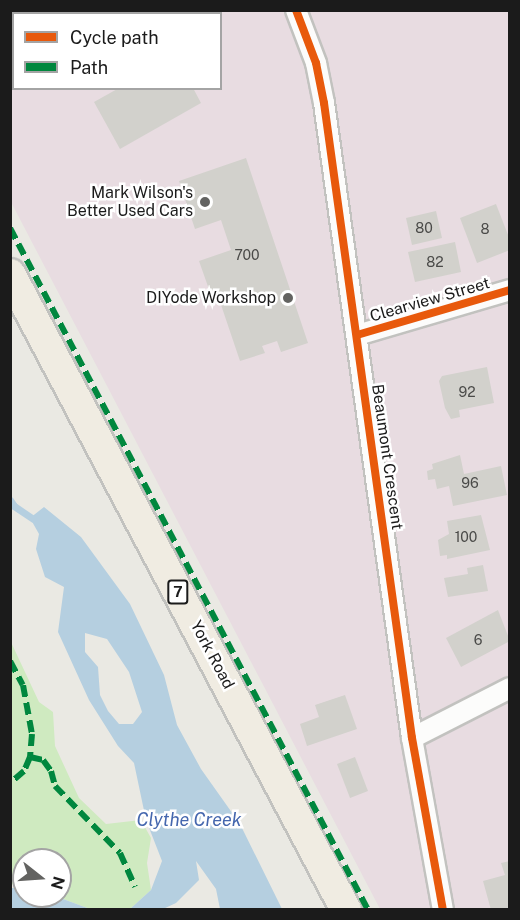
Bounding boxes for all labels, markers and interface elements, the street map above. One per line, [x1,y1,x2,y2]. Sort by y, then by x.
legend [12,12,222,90]
text: Cycle path [70,27,159,48]
text: Path [70,57,108,78]
place label: Mark Wilson's Better Used Cars [67,183,193,221]
marker: Mark Wilson's Better Used Cars [198,195,212,209]
house number: 80 [415,220,433,236]
house number: 8 [480,221,490,237]
house number: 700 [234,247,260,263]
house number: 82 [426,254,444,270]
street label: Clearview Street [368,274,492,326]
place label: DIYode Workshop [146,288,276,308]
marker: DIYode Workshop [281,291,295,305]
street label: Beaumont Crescent [367,383,407,531]
house number: 92 [458,384,476,400]
house number: 96 [461,475,479,491]
house number: 100 [455,529,477,545]
road number: 7 [166,580,190,604]
street label: York Road [186,617,238,693]
house number: 6 [474,632,482,648]
water label: Clythe Creek [136,809,242,831]
north arrow [12,848,72,908]
text: N [47,874,69,892]

